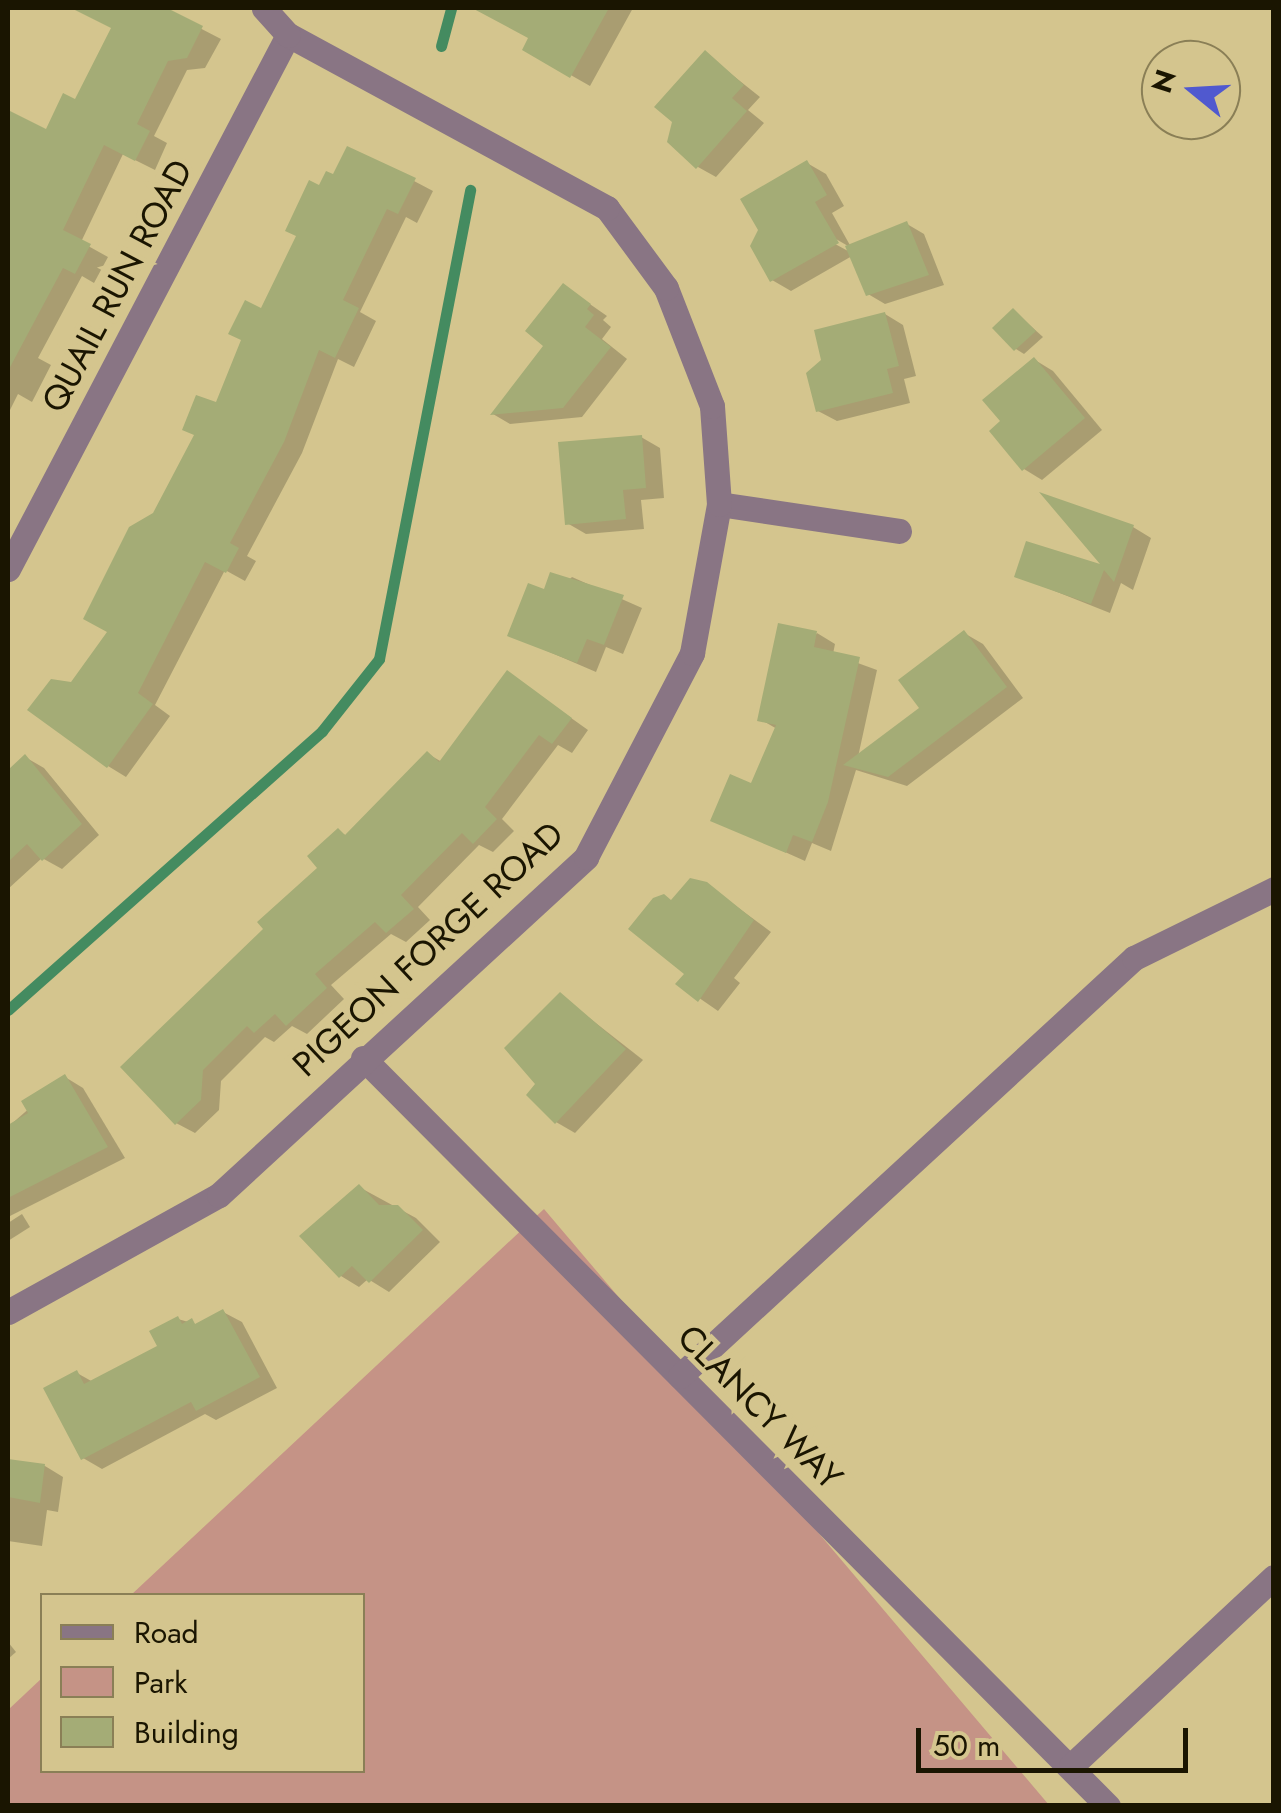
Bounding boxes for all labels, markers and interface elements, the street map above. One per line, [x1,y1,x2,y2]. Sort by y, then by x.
north arrow [1141,40,1241,140]
text: N [1141,64,1187,98]
street label: QUAIL RUN ROAD [33,153,201,419]
street label: PIGEON FORGE ROAD [284,813,572,1085]
street label: CLANCY WAY [669,1316,851,1498]
legend [40,1593,365,1773]
text: Road [134,1611,199,1654]
text: Park [134,1661,187,1704]
scale bar [921,1708,1194,1770]
text: Building [134,1711,239,1754]
text: 50 m [933,1724,1000,1767]

